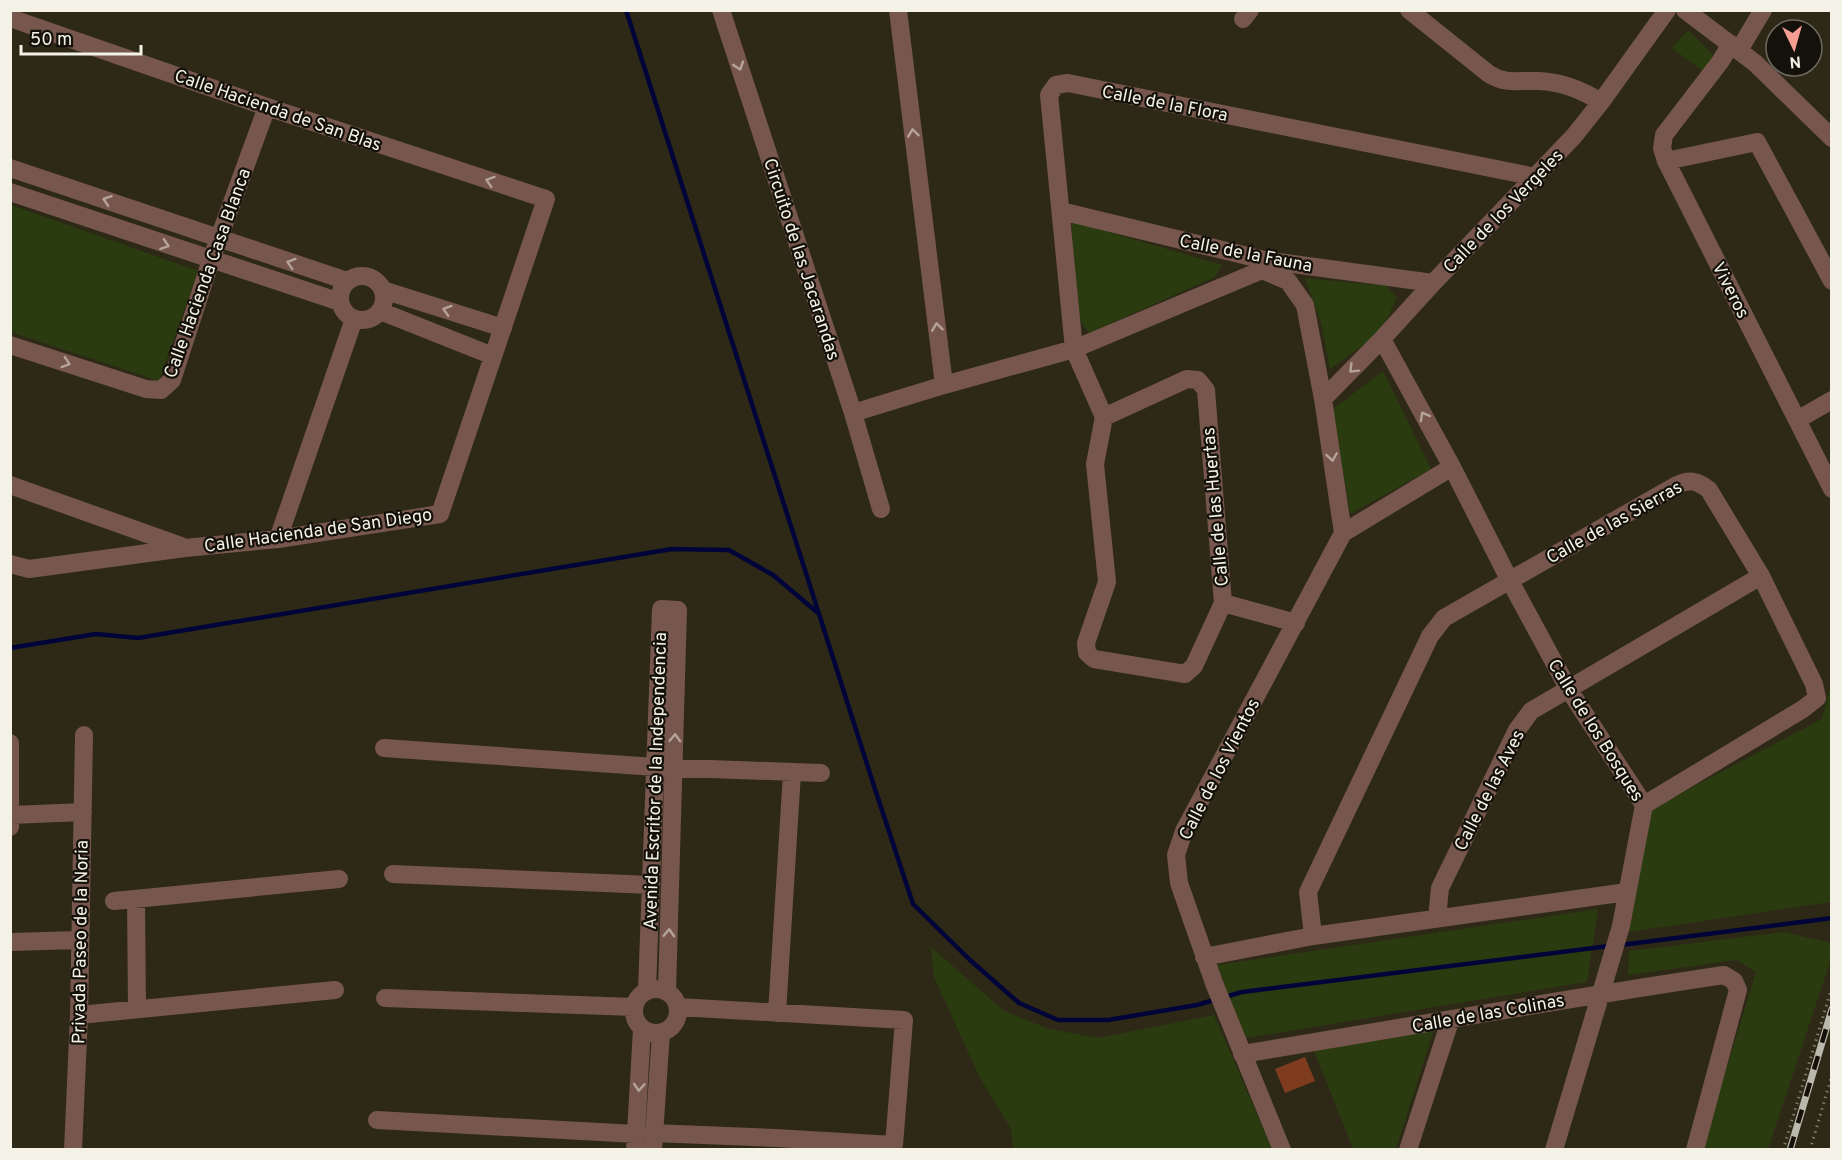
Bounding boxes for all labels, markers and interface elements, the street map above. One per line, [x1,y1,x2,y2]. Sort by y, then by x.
scale bar [21,18,141,56]
north arrow [1764,18,1824,78]
text: 50 m [30,29,72,52]
text: N [1789,50,1802,71]
one-way arrow [732,60,744,71]
street label: Calle Hacienda de San Blas [171,65,384,158]
street label: Calle de la Flora [1100,81,1230,128]
one-way arrow [907,129,920,138]
street label: Calle de los Vergeles [1439,145,1569,279]
street label: Circuito de las Jacarandas [757,156,844,363]
street label: Calle Hacienda Casa Blanca [160,165,257,382]
one-way arrow [485,175,496,188]
one-way arrow [102,195,113,208]
street label: Calle de la Fauna [1177,230,1314,279]
one-way arrow [160,237,170,250]
one-way arrow [286,257,297,270]
street label: Viveros [1706,259,1754,323]
one-way arrow [442,305,453,318]
one-way arrow [931,322,944,331]
one-way arrow [60,356,71,369]
one-way arrow [1349,361,1360,372]
one-way arrow [1420,411,1431,422]
street label: Calle de las Huertas [1198,426,1235,587]
one-way arrow [1325,452,1337,461]
street label: Calle de las Sierras [1543,476,1687,570]
street label: Calle Hacienda de San Diego [203,504,434,559]
street label: Avenida Escritor de la Independencia [640,632,673,930]
street label: Calle de los Bosques [1542,655,1648,806]
street label: Calle de los Vientos [1175,695,1266,844]
street label: Calle de las Aves [1450,726,1531,855]
one-way arrow [669,733,681,742]
street label: Privada Paseo de la Noria [68,840,95,1044]
one-way arrow [663,928,675,937]
street label: Calle de las Colinas [1410,990,1566,1039]
one-way arrow [632,1083,645,1092]

